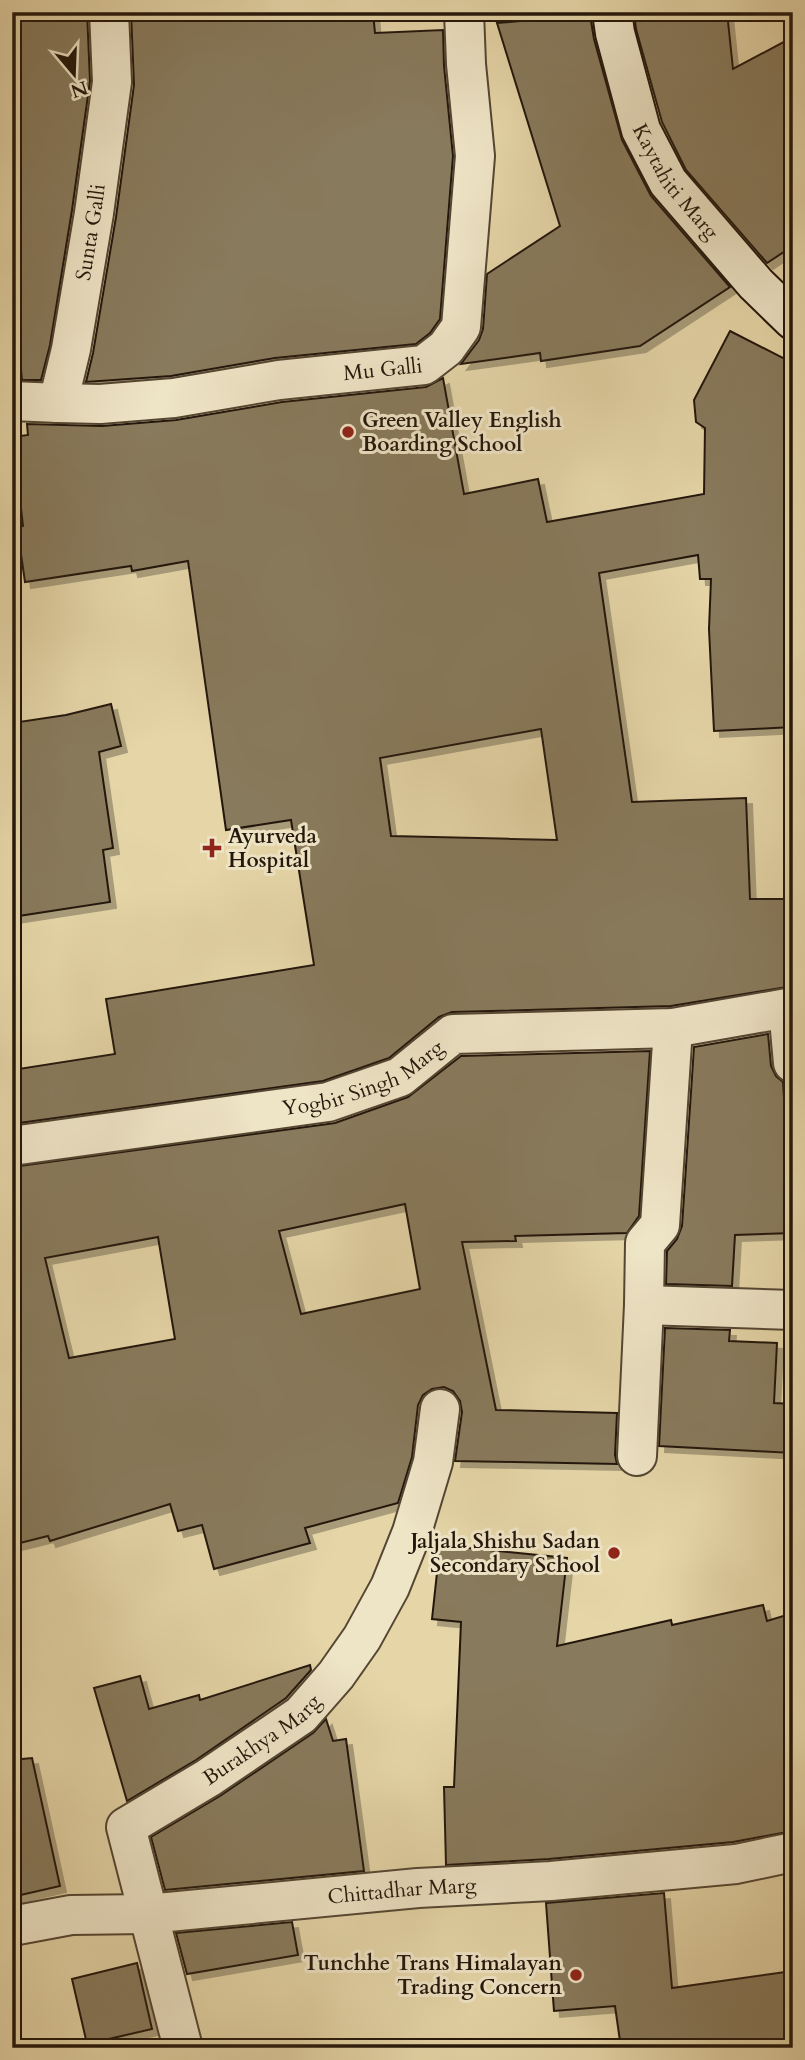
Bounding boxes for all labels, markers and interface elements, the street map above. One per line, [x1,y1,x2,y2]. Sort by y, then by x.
north arrow [38,38,108,108]
text: N [67,74,91,104]
street label: Kaytahiti Marg [625,119,725,246]
street label: Sunta Galli [69,182,113,283]
street label: Mu Galli [342,351,424,388]
place label: Green Valley English Boarding School [362,406,562,459]
marker: Green Valley English Boarding School [340,424,356,440]
place label: Ayurveda Hospital [228,822,318,875]
marker: Ayurveda Hospital [202,838,222,858]
street label: Yogbir Singh Marg [280,1033,450,1123]
place label: Jaljala Shishu Sadan Secondary School [407,1527,600,1580]
marker: Jaljala Shishu Sadan Secondary School [606,1545,622,1561]
street label: Burakhya Marg [197,1688,328,1792]
street label: Chittadhar Marg [326,1871,477,1912]
place label: Tunchhe Trans Himalayan Trading Concern [304,1949,563,2002]
marker: Tunchhe Trans Himalayan Trading Concern [568,1967,584,1983]

